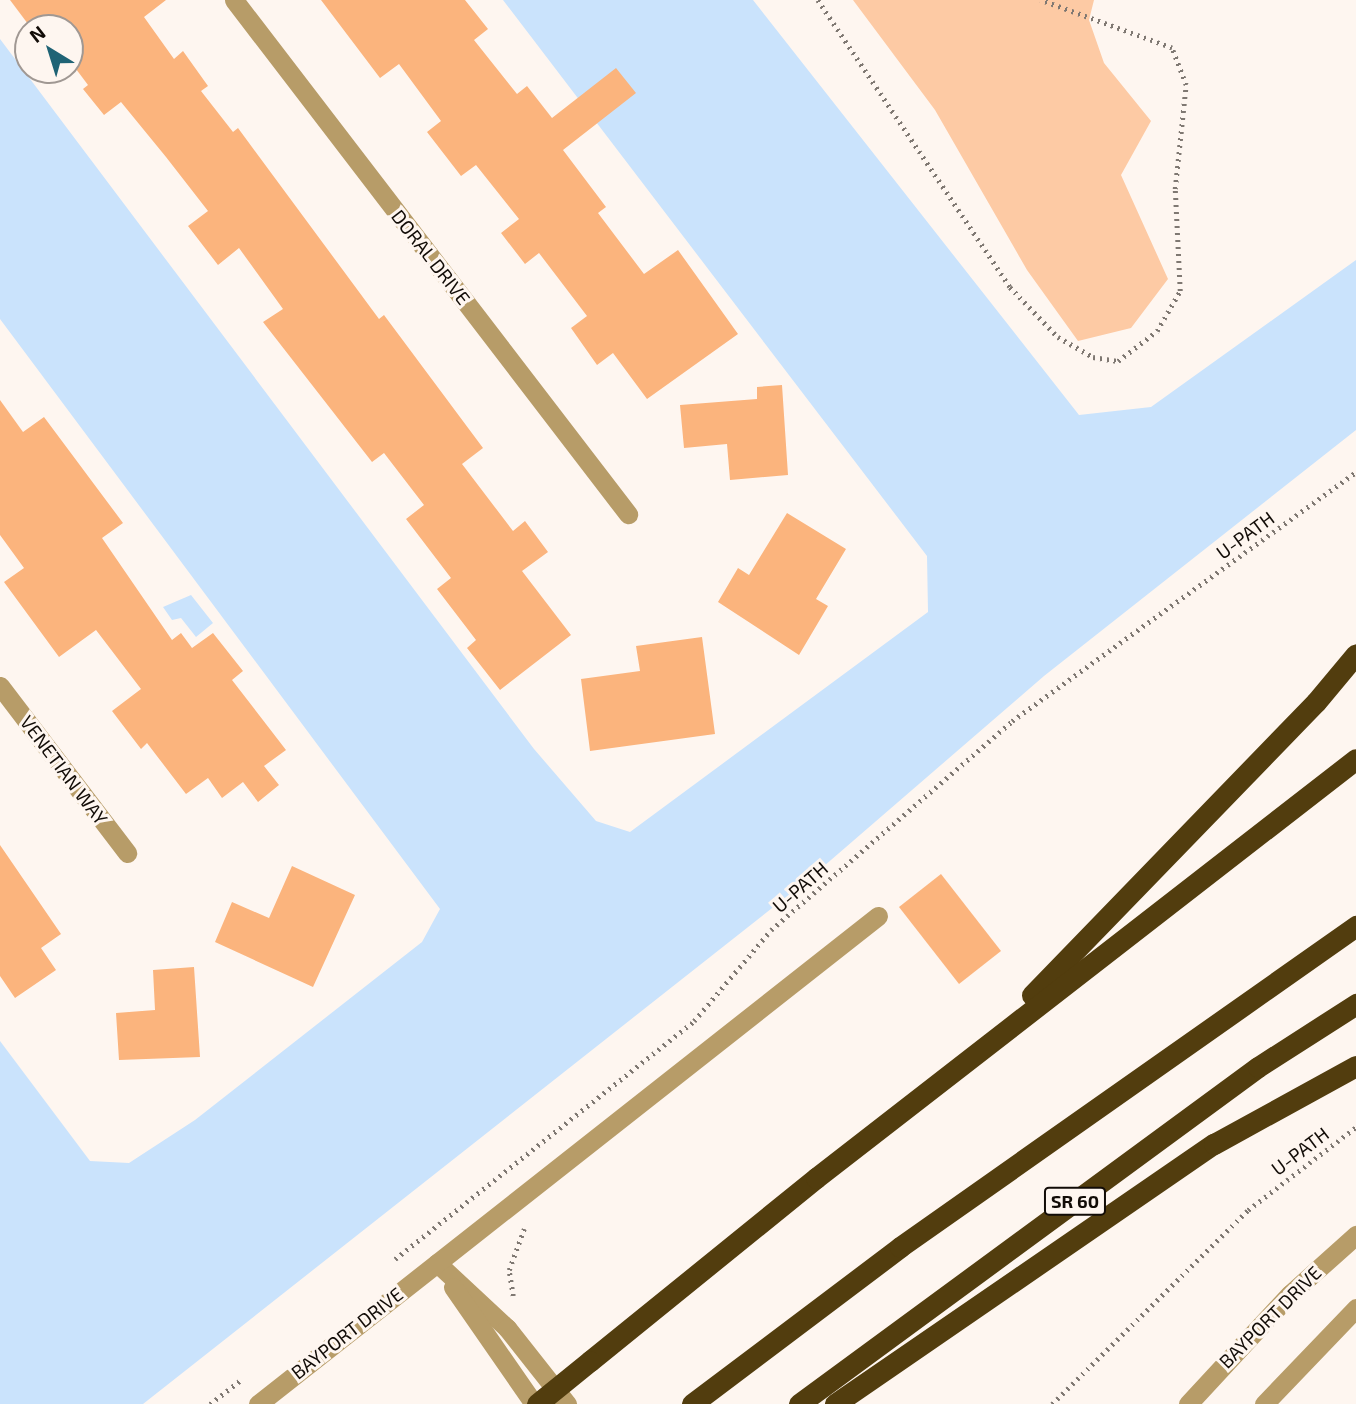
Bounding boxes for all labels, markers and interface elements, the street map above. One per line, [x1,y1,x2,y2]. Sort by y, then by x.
north arrow [14,14,84,84]
text: N [25,20,49,47]
street label: DORAL DRIVE [387,205,475,309]
street label: U-PATH [1212,506,1278,564]
street label: VENETIAN WAY [16,711,112,829]
street label: U-PATH [768,857,832,917]
street label: U-PATH [1267,1122,1333,1180]
road number: SR 60 [1044,1186,1106,1216]
street label: BAYPORT DRIVE [1214,1261,1326,1373]
street label: BAYPORT DRIVE [287,1282,407,1384]

